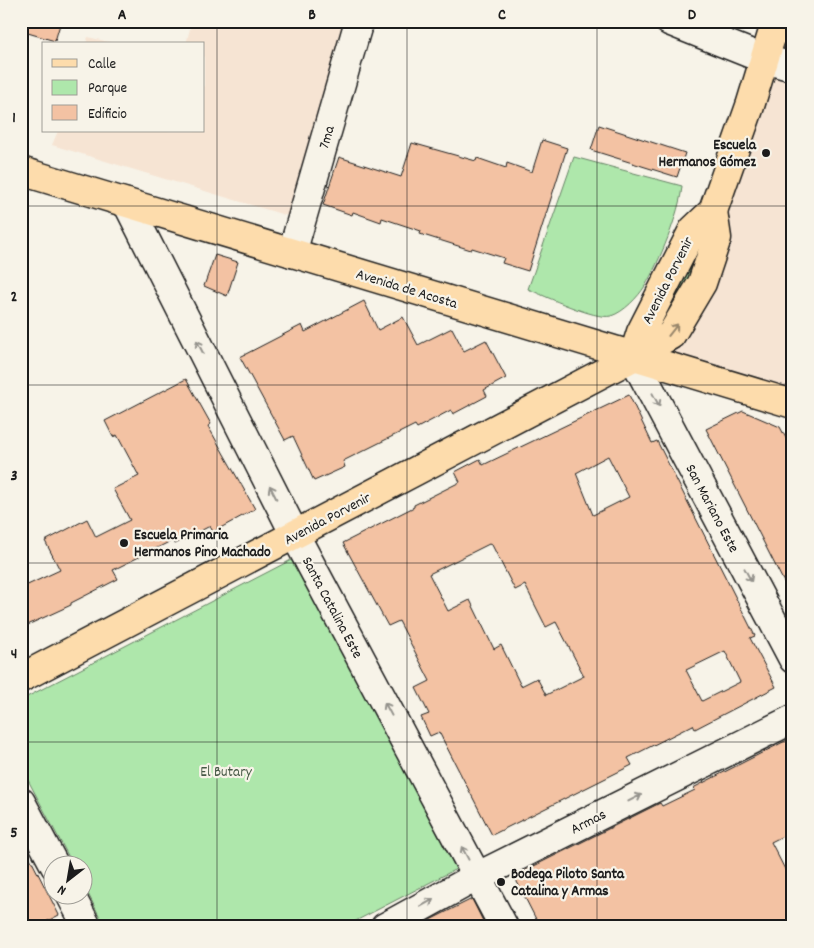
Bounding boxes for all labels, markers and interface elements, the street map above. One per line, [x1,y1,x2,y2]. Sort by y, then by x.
text: A [118,4,127,27]
text: B [308,4,316,27]
text: C [498,4,506,27]
text: D [688,4,697,27]
legend [42,42,205,132]
text: Calle [88,54,117,76]
text: Parque [88,78,128,100]
text: Edificio [88,104,127,126]
text: 1 [12,107,16,130]
street label: 7ma [314,123,342,152]
place label: Escuela Hermanos Gómez [659,135,757,174]
marker: Escuela Hermanos Gómez [760,147,772,159]
street label: Avenida Porvenir [637,233,700,328]
street label: Avenida de Acosta [353,264,461,316]
text: 2 [11,286,18,309]
one-way arrow [668,323,678,337]
one-way arrow [195,340,204,355]
one-way arrow [652,392,661,407]
street label: San Mariano Este [679,461,744,557]
text: 3 [10,465,18,488]
one-way arrow [268,485,277,500]
street label: Avenida Porvenir [281,487,376,552]
place label: Escuela Primaria Hermanos Pino Machado [134,525,271,564]
marker: Escuela Primaria Hermanos Pino Machado [118,537,130,549]
street label: Santa Catalina Este [295,553,368,663]
one-way arrow [743,567,753,582]
text: 4 [11,643,17,666]
one-way arrow [383,702,393,717]
park label: El Butary [200,762,253,784]
one-way arrow [627,793,642,803]
street label: Armas [567,804,611,841]
text: 5 [10,822,18,845]
one-way arrow [460,845,470,860]
north arrow [42,856,92,906]
place label: Bodega Piloto Santa Catalina y Armas [511,864,625,903]
marker: Bodega Piloto Santa Catalina y Armas [495,876,507,888]
text: N [54,879,70,900]
one-way arrow [420,898,434,908]

